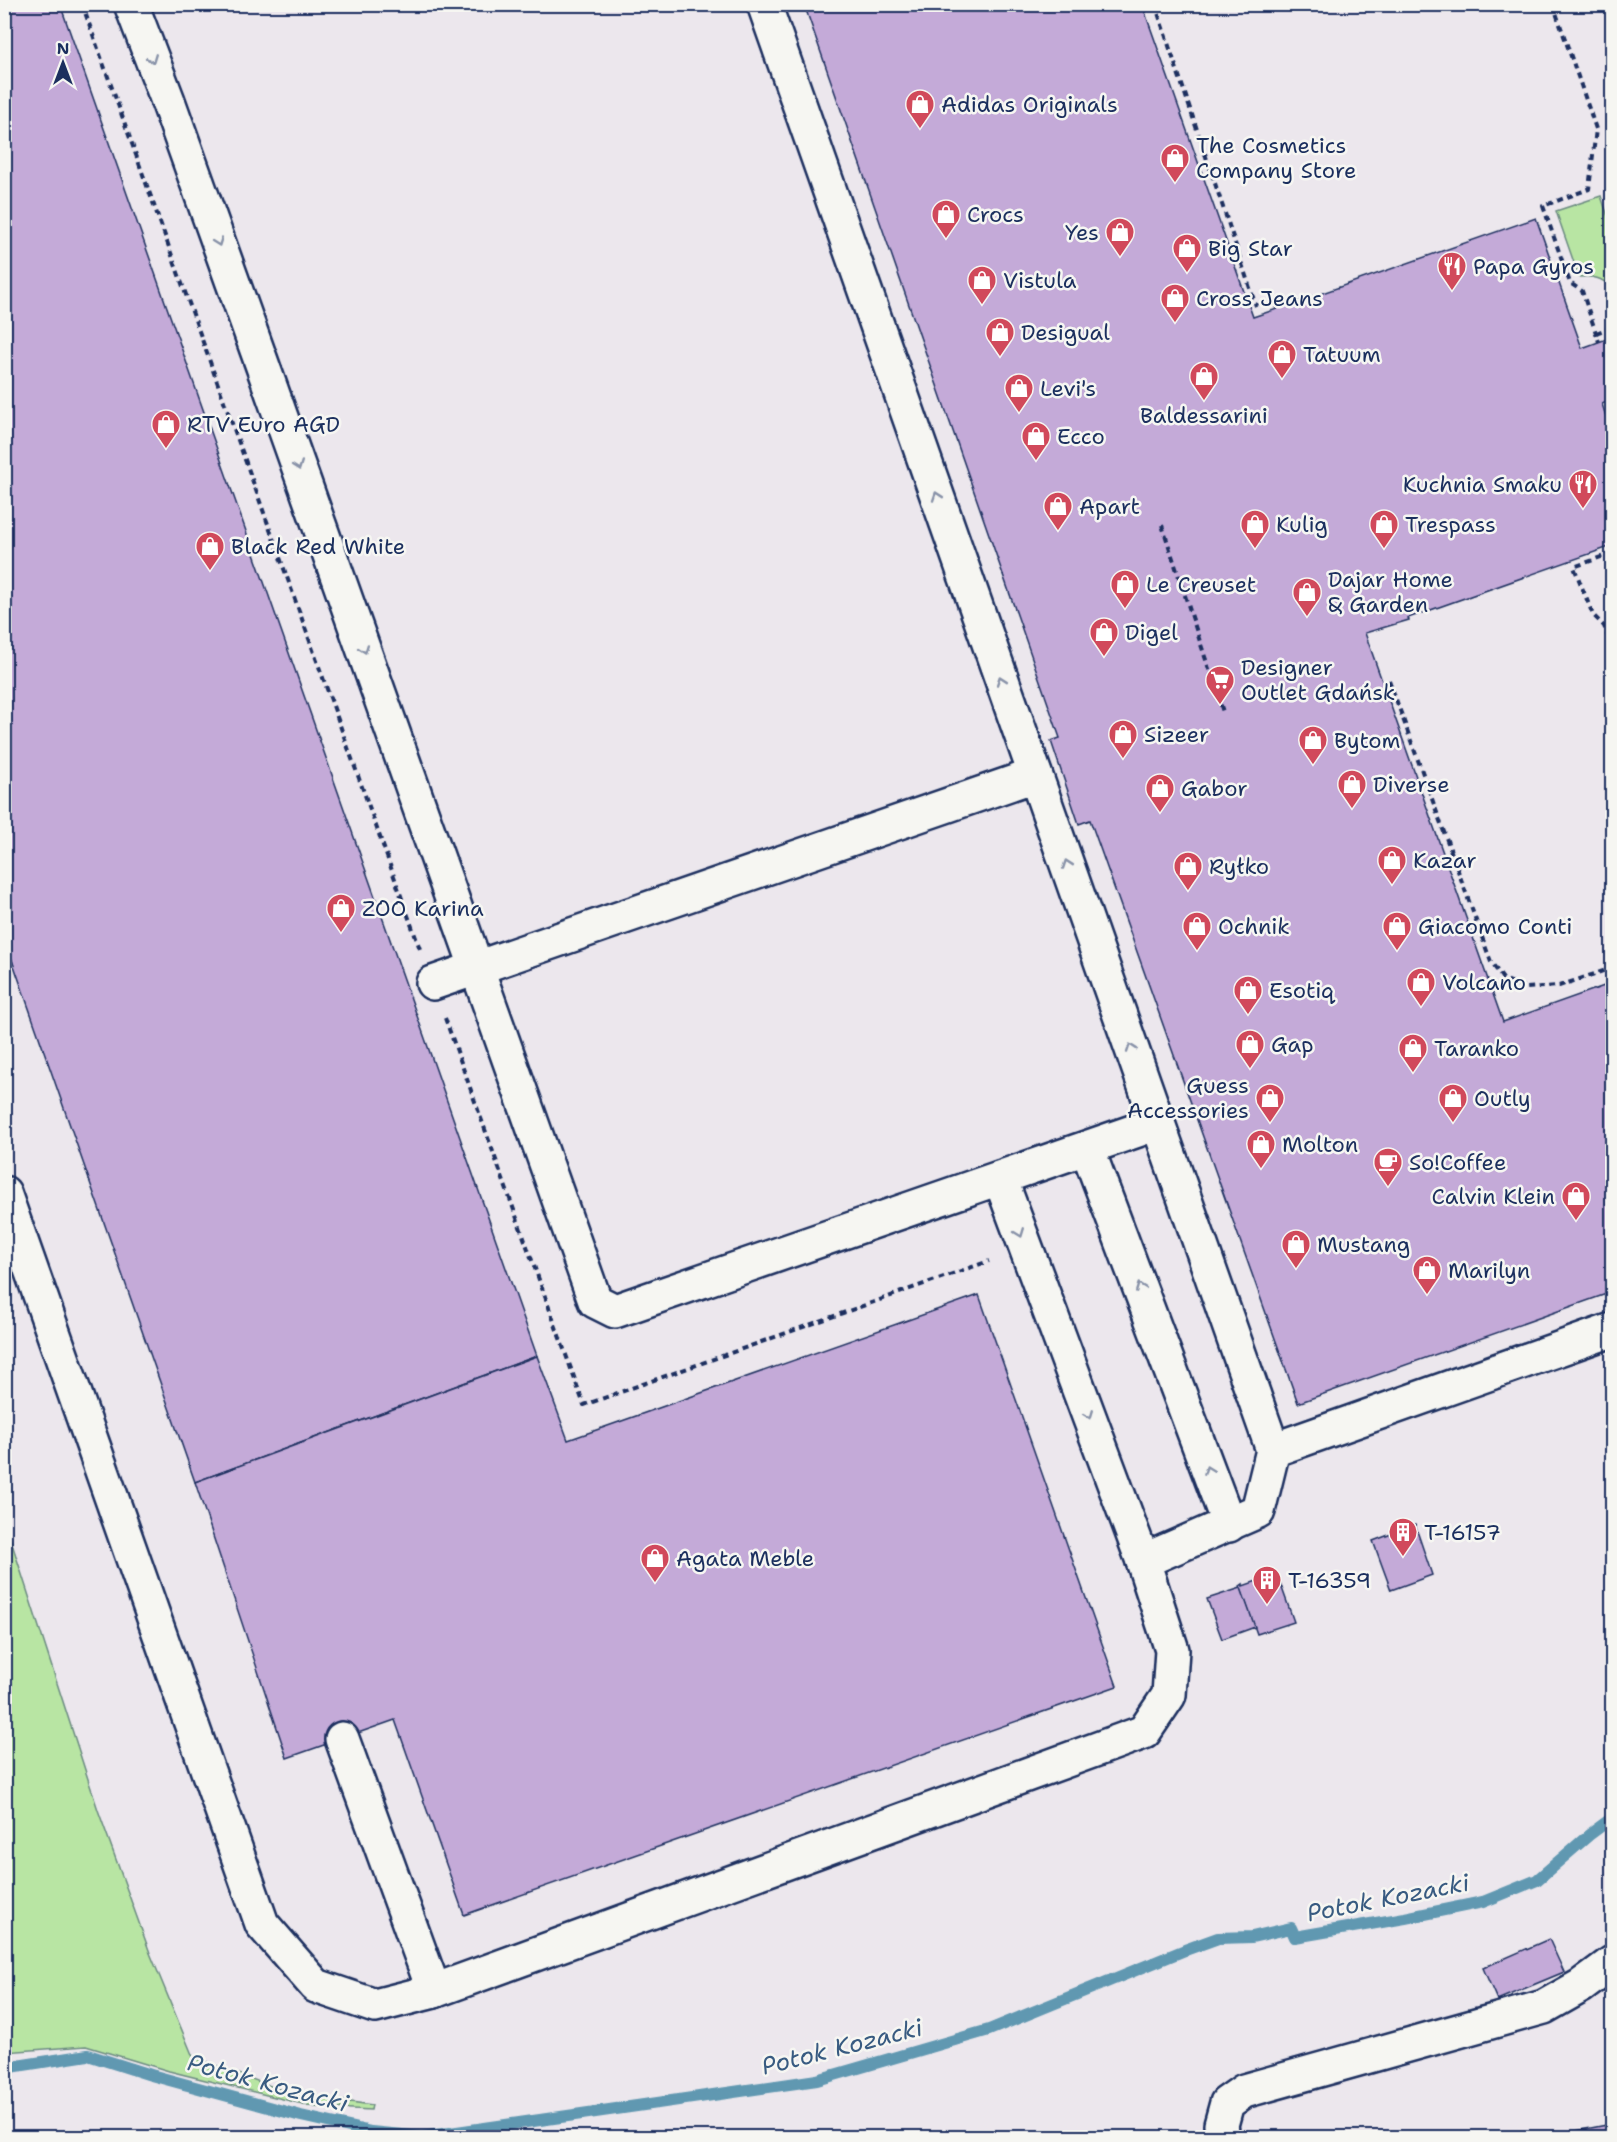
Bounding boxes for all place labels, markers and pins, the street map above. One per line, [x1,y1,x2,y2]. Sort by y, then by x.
shop icon: Adidas Originals [904,88,936,130]
place label: Adidas Originals [941,90,1118,119]
place label: The Cosmetics Company Store [1196,131,1356,185]
shop icon: The Cosmetics Company Store [1159,142,1191,184]
shop icon: Crocs [930,198,962,240]
place label: Crocs [967,200,1024,229]
shop icon: Yes [1104,216,1136,258]
place label: Yes [1065,218,1099,247]
shop icon: Big Star [1171,232,1203,274]
place label: Big Star [1208,234,1293,263]
restaurant icon: Papa Gyros [1436,250,1468,292]
place label: Papa Gyros [1473,252,1594,281]
shop icon: Vistula [966,264,998,306]
place label: Vistula [1003,266,1077,295]
shop icon: Cross Jeans [1159,282,1191,324]
place label: Cross Jeans [1196,284,1323,313]
shop icon: Desigual [984,316,1016,358]
place label: Desigual [1021,318,1110,347]
shop icon: Tatuum [1266,338,1298,380]
place label: Tatuum [1303,340,1381,369]
shop icon: Baldessarini [1188,360,1220,402]
shop icon: Levi's [1003,372,1035,414]
place label: Levi's [1040,374,1096,403]
place label: Baldessarini [1140,401,1268,430]
shop icon: RTV Euro AGD [150,408,182,450]
place label: RTV Euro AGD [187,410,340,439]
shop icon: Ecco [1020,420,1052,462]
place label: Ecco [1057,422,1105,451]
restaurant icon: Kuchnia Smaku [1567,468,1599,510]
place label: Kuchnia Smaku [1403,470,1562,499]
shop icon: Apart [1042,490,1074,532]
place label: Apart [1079,492,1140,521]
shop icon: Kulig [1239,508,1271,550]
shop icon: Trespass [1368,508,1400,550]
place label: Kulig [1276,510,1328,539]
place label: Trespass [1405,510,1496,539]
shop icon: Black Red White [194,530,226,572]
place label: Black Red White [231,532,405,561]
place label: Dajar Home & Garden [1328,565,1453,619]
shop icon: Le Creuset [1109,568,1141,610]
place label: Le Creuset [1146,570,1256,599]
shop icon: Dajar Home & Garden [1291,576,1323,618]
shop icon: Digel [1088,616,1120,658]
place label: Digel [1125,618,1178,647]
place label: Designer Outlet Gdańsk [1241,653,1395,707]
supermarket icon: Designer Outlet Gdańsk [1204,664,1236,706]
shop icon: Sizeer [1107,718,1139,760]
place label: Sizeer [1144,720,1209,749]
shop icon: Bytom [1297,724,1329,766]
place label: Bytom [1334,726,1401,755]
shop icon: Diverse [1336,768,1368,810]
place label: Diverse [1373,770,1450,799]
shop icon: Gabor [1144,772,1176,814]
place label: Gabor [1181,774,1248,803]
shop icon: Kazar [1376,844,1408,886]
place label: Kazar [1413,846,1477,875]
shop icon: Ryłko [1172,850,1204,892]
place label: Ryłko [1209,852,1269,881]
shop icon: ZOO Karina [325,892,357,934]
place label: ZOO Karina [362,894,484,923]
shop icon: Ochnik [1181,910,1213,952]
shop icon: Giacomo Conti [1381,910,1413,952]
place label: Ochnik [1218,912,1290,941]
place label: Giacomo Conti [1418,912,1573,941]
shop icon: Volcano [1405,966,1437,1008]
place label: Volcano [1442,968,1526,997]
shop icon: Esotiq [1232,974,1264,1016]
place label: Esotiq [1269,976,1336,1005]
shop icon: Gap [1234,1028,1266,1070]
place label: Gap [1271,1030,1314,1059]
shop icon: Taranko [1397,1032,1429,1074]
place label: Taranko [1434,1034,1519,1063]
place label: Guess Accessories [1127,1071,1249,1125]
shop icon: Guess Accessories [1254,1082,1286,1124]
shop icon: Outly [1437,1082,1469,1124]
place label: Outly [1474,1084,1531,1113]
shop icon: Molton [1245,1128,1277,1170]
place label: Molton [1282,1130,1358,1159]
cafe icon: So!Coffee [1372,1146,1404,1188]
place label: So!Coffee [1409,1148,1506,1177]
shop icon: Calvin Klein [1560,1180,1592,1222]
place label: Calvin Klein [1432,1182,1555,1211]
shop icon: Mustang [1280,1228,1312,1270]
place label: Mustang [1317,1230,1410,1259]
shop icon: Marilyn [1411,1254,1443,1296]
place label: Marilyn [1448,1256,1530,1285]
building icon: T-16157 [1387,1516,1419,1558]
place label: T-16157 [1424,1518,1501,1547]
shop icon: Agata Meble [639,1542,671,1584]
place label: Agata Meble [676,1544,814,1573]
building icon: T-16359 [1251,1564,1283,1606]
place label: T-16359 [1288,1566,1371,1595]

